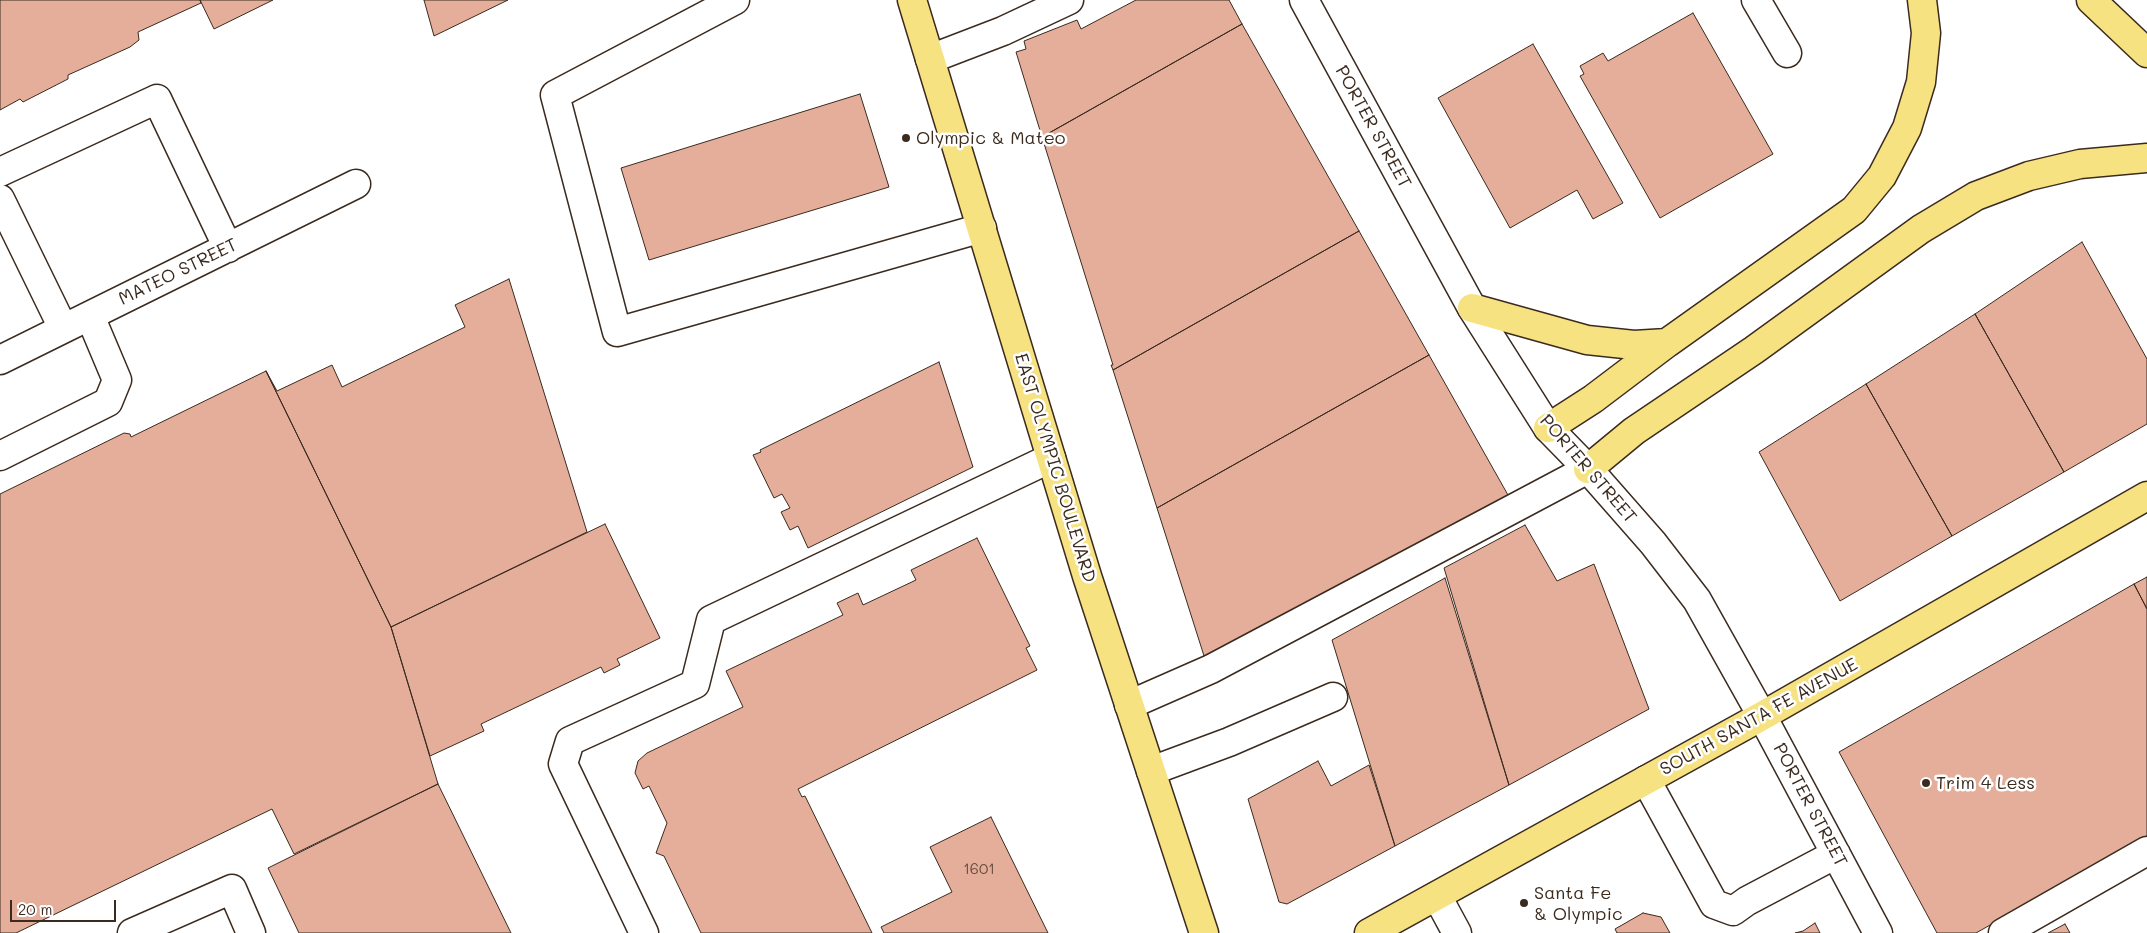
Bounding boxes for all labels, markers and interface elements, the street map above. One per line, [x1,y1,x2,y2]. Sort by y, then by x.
street label: PORTER STREET [1330,62,1416,192]
place label: Olympic & Mateo [916,127,1066,149]
marker: Olympic & Mateo [900,132,912,144]
street label: MATEO STREET [115,234,241,310]
street label: EAST OLYMPIC BOULEVARD [1010,351,1100,585]
street label: PORTER STREET [1535,410,1641,528]
street label: SOUTH SANTA FE AVENUE [1656,654,1862,780]
street label: PORTER STREET [1768,740,1852,870]
place label: Trim 4 Less [1936,772,2035,794]
marker: Trim 4 Less [1920,777,1932,789]
house number: 1601 [963,860,995,878]
place label: Santa Fe & Olympic [1534,882,1622,924]
scale bar [12,890,119,922]
marker: Santa Fe & Olympic [1518,897,1530,909]
text: 20 m [18,899,52,919]

